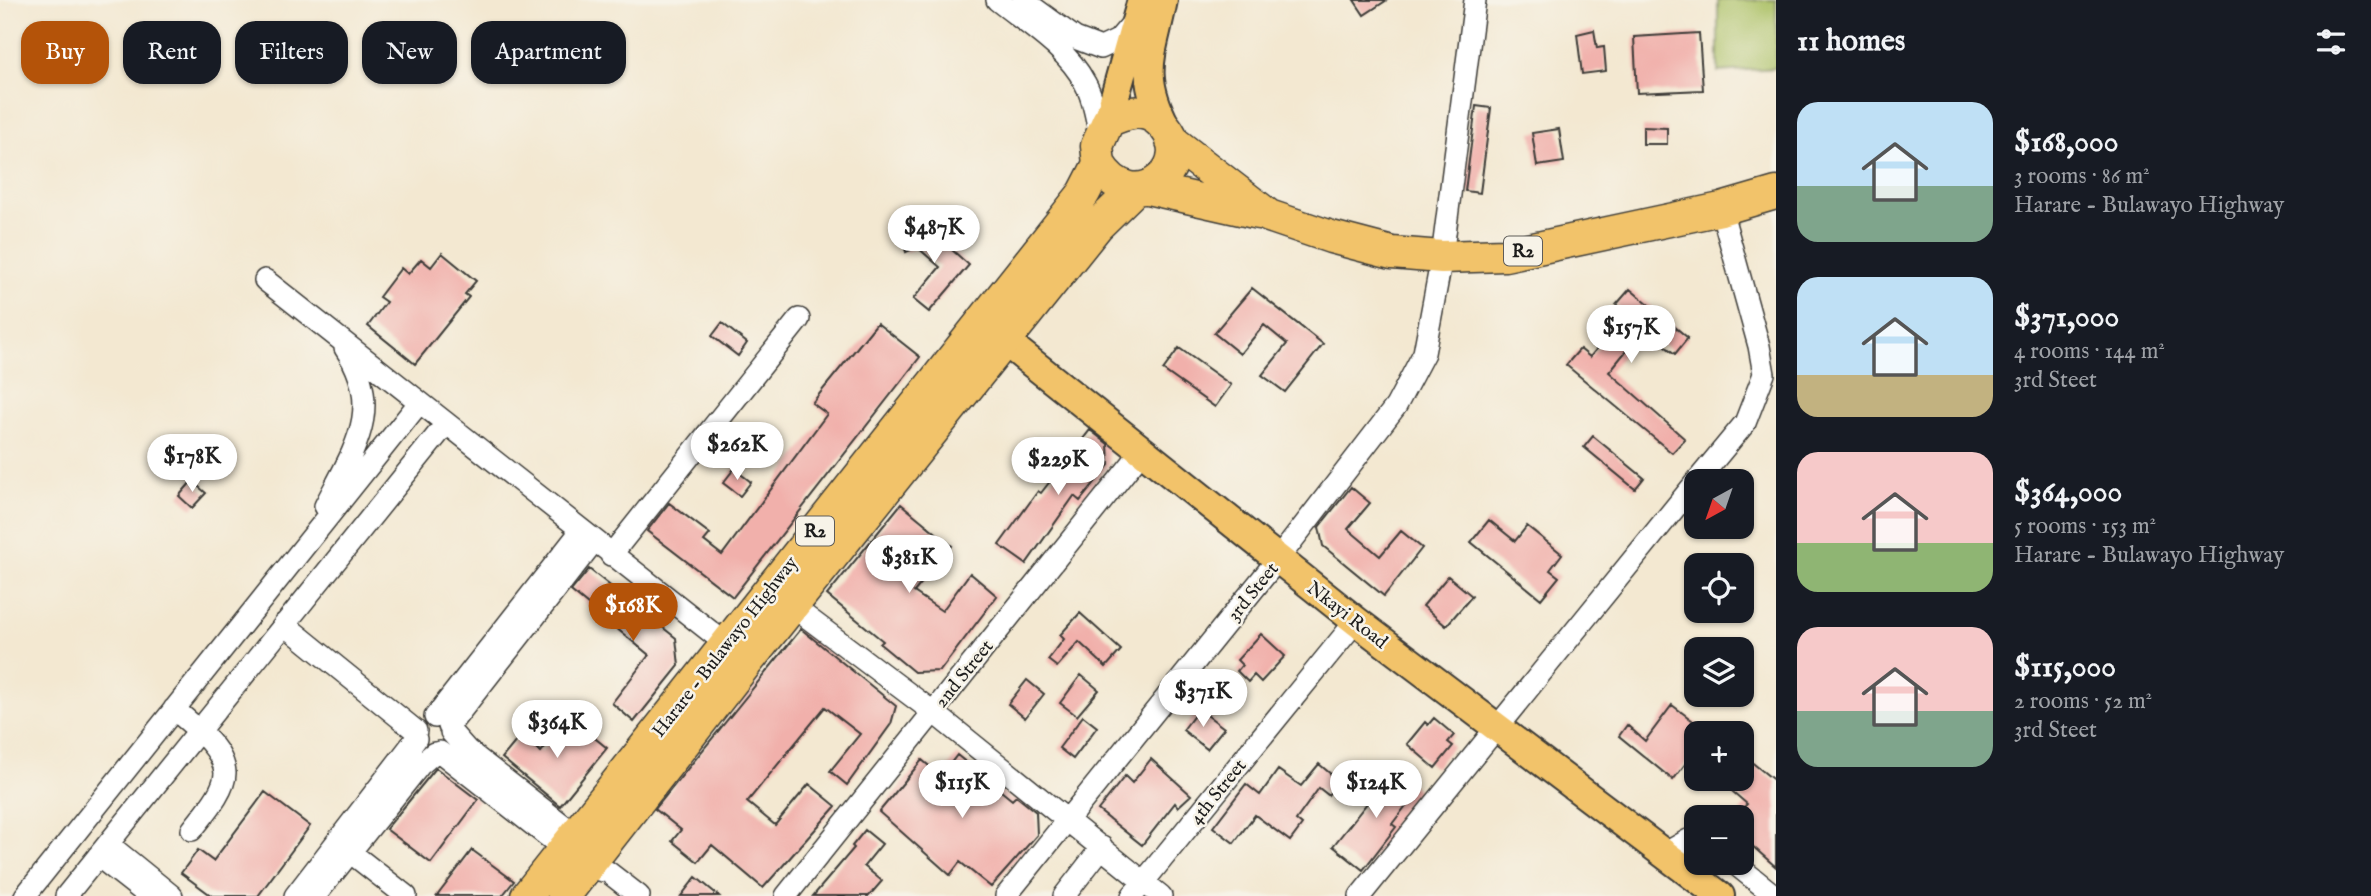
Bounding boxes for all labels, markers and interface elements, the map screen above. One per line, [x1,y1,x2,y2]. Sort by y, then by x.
chip: Buy [21,21,109,84]
chip: Rent [123,21,221,84]
chip: Filters [235,21,348,84]
chip: New [362,21,457,84]
chip: Apartment [471,21,626,84]
text: 11 homes [1797,23,1905,61]
icon: filters [2312,23,2350,61]
text: $168,000 [2014,124,2118,162]
icon: home [1853,130,1937,214]
text: 3 rooms · 86 m² [2014,162,2150,191]
text: Harare - Bulawayo Highway [2014,191,2284,220]
pin: $487K [885,205,983,265]
text: $487K [904,213,964,242]
road number: R2 [1504,236,1542,265]
text: $371,000 [2014,299,2119,337]
icon: home [1853,305,1937,389]
pin: $157K [1582,306,1680,365]
text: $157K [1602,313,1660,342]
text: 4 rooms · 144 m² [2014,337,2165,366]
text: 3rd Steet [2014,366,2097,395]
pin: $262K [688,422,786,482]
text: $262K [707,430,767,459]
pin: $178K [143,434,241,494]
pin: $229K [1009,438,1107,497]
text: $178K [163,442,221,471]
text: $229K [1028,445,1089,474]
north arrow [1684,469,1754,539]
map controls [1684,469,1754,875]
text: $364,000 [2014,474,2122,512]
icon: home [1853,480,1937,564]
text: 5 rooms · 153 m² [2014,512,2156,541]
road number: R2 [796,516,834,546]
pin: $381K [860,536,958,595]
text: Harare - Bulawayo Highway [2014,541,2284,570]
text: $381K [881,543,937,572]
street label: Harare - Bulawayo Highway [647,551,804,743]
button: locate [1684,553,1754,623]
street label: 3rd Steet [1223,558,1285,626]
street label: Nkayi Road [1301,577,1393,655]
pin: $168K [584,584,682,643]
text: $168K [605,591,661,620]
street label: 2nd Street [930,635,1000,713]
button: layers [1684,637,1754,707]
text: $115,000 [2014,649,2116,687]
icon: home [1853,655,1937,739]
pin: $371K [1154,670,1252,729]
text: $371K [1174,677,1232,706]
text: 2 rooms · 52 m² [2014,687,2152,716]
pin: $364K [508,700,606,760]
text: $364K [528,708,586,737]
text: 3rd Steet [2014,716,2097,745]
button: + [1684,721,1754,791]
street label: 4th Street [1185,754,1252,830]
pin: $115K [913,760,1011,820]
pin: $124K [1327,760,1425,820]
text: $115K [935,768,989,797]
text: $124K [1346,768,1406,797]
button: − [1684,805,1754,875]

